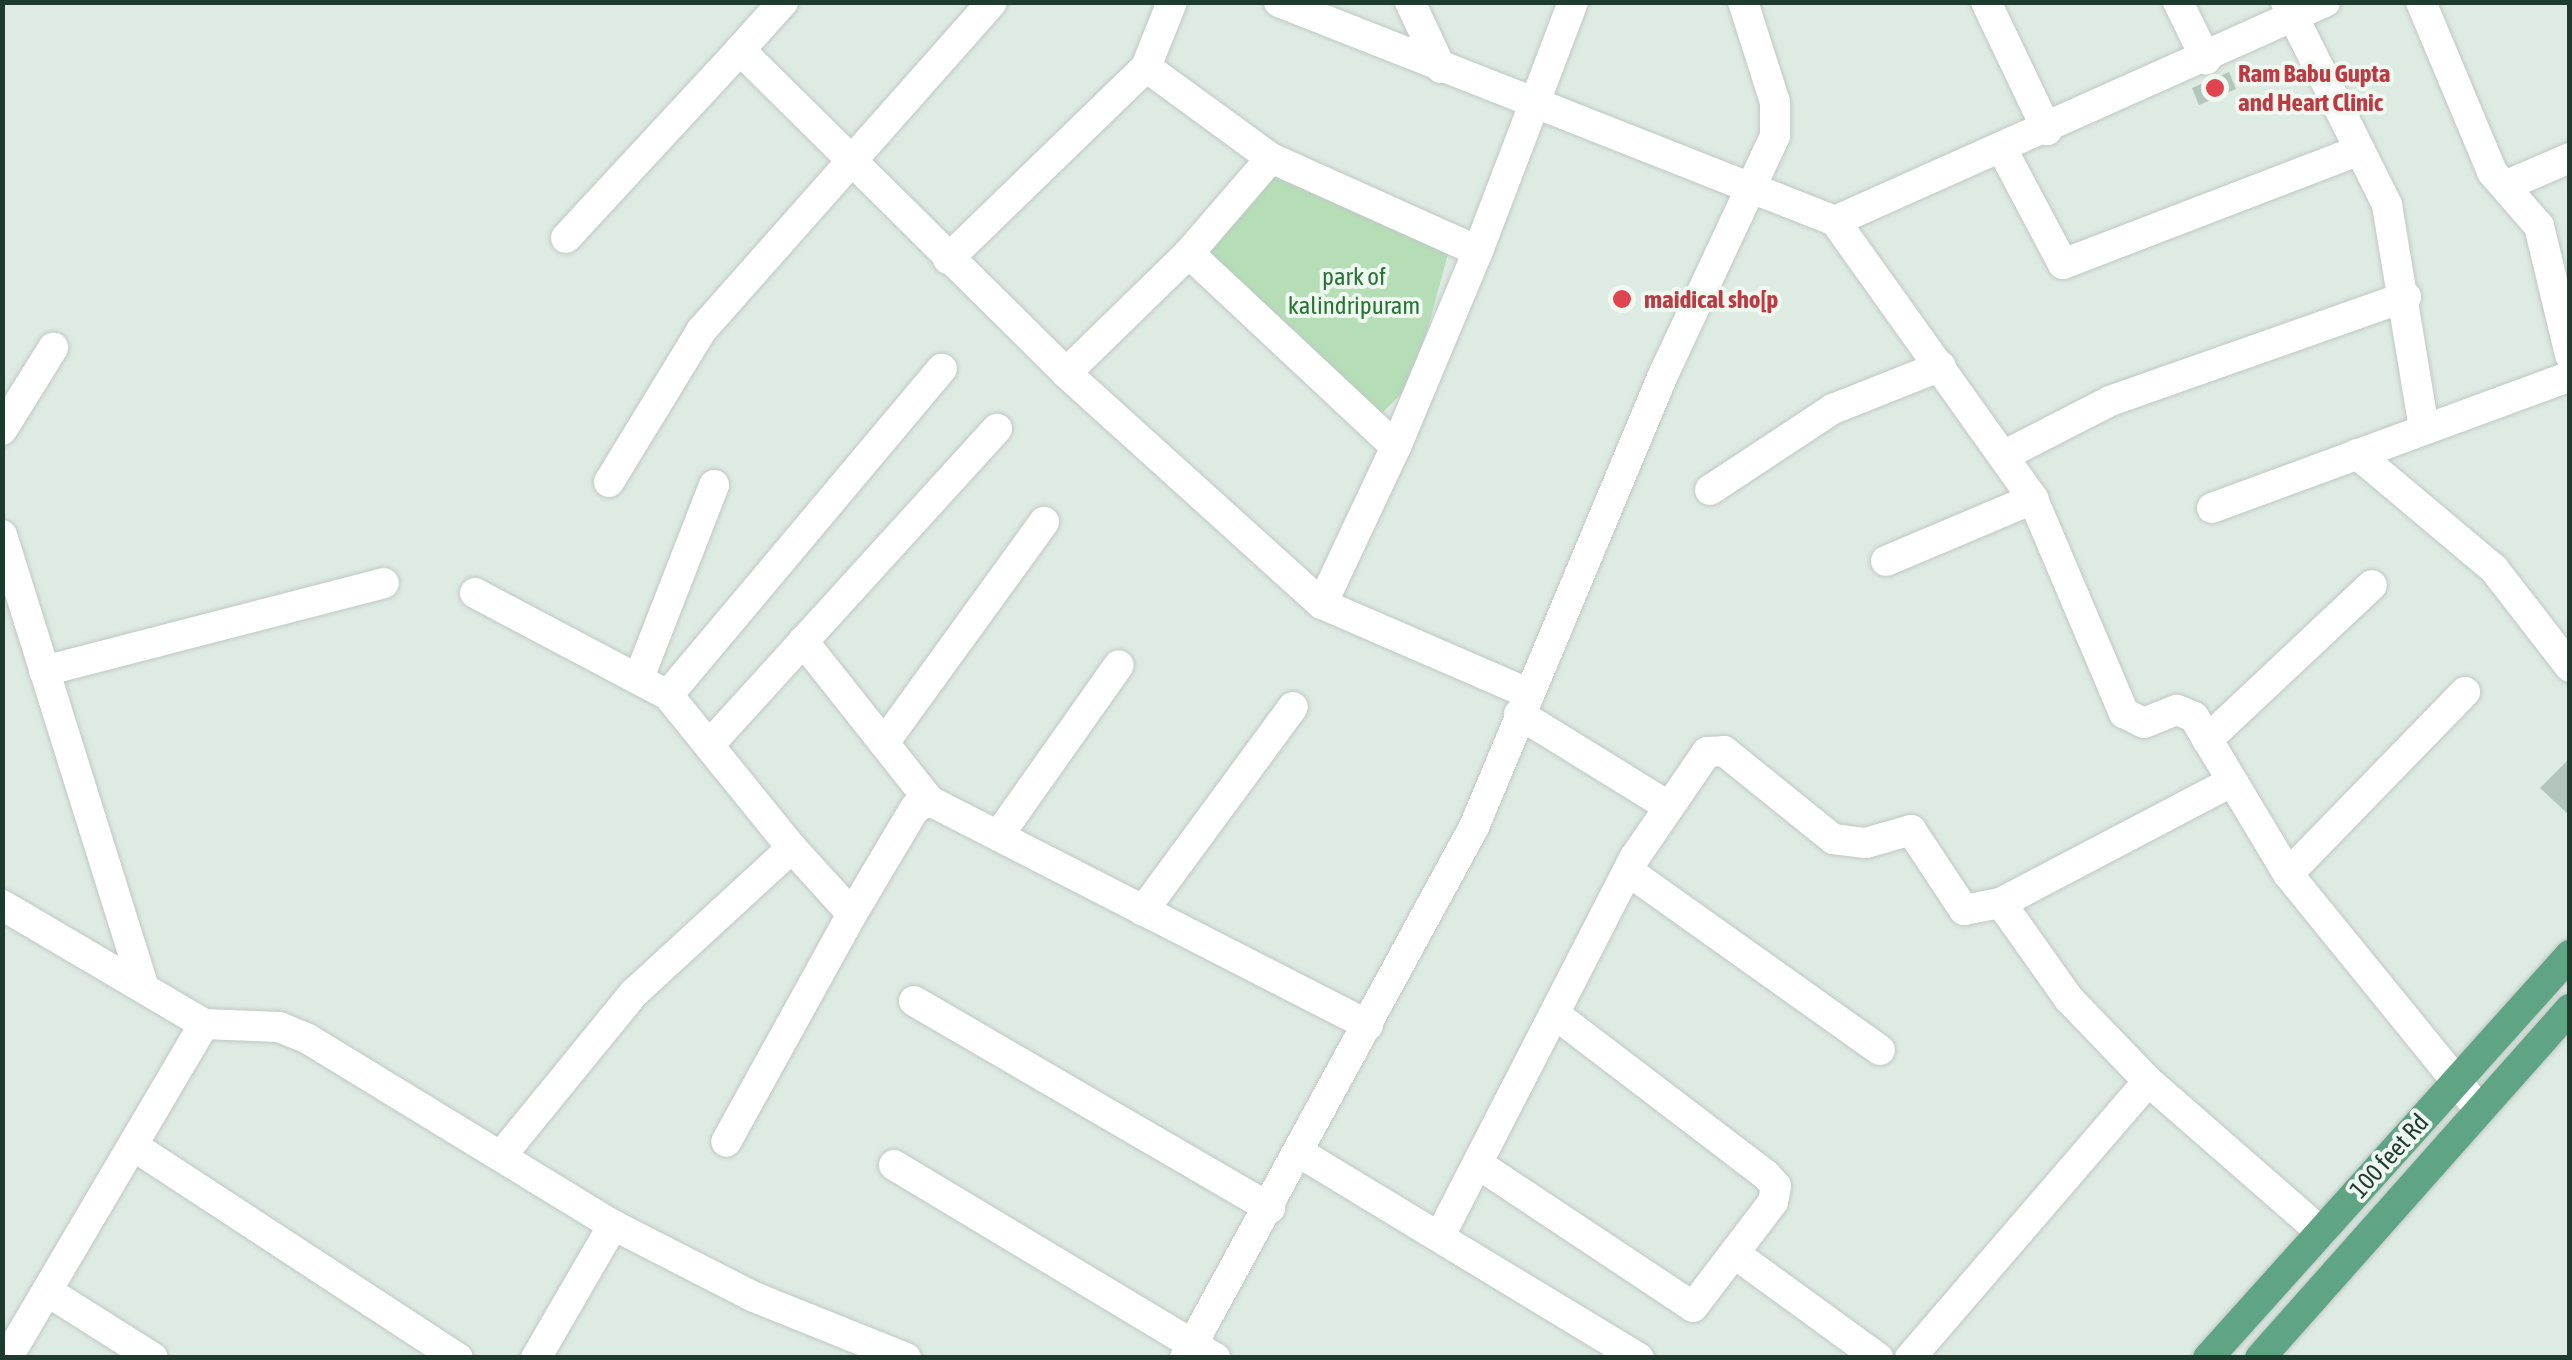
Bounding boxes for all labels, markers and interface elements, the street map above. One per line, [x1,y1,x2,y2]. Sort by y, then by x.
place label: Ram Babu Gupta and Heart Clinic [2238,59,2390,118]
marker: Ram Babu Gupta and Heart Clinic [2202,75,2228,101]
park label: park of kalindripuram [1288,262,1420,321]
place label: maidical sho[p [1644,284,1778,314]
marker: maidical sho[p [1609,286,1635,312]
street label: 100 feet Rd [2343,1108,2435,1204]

